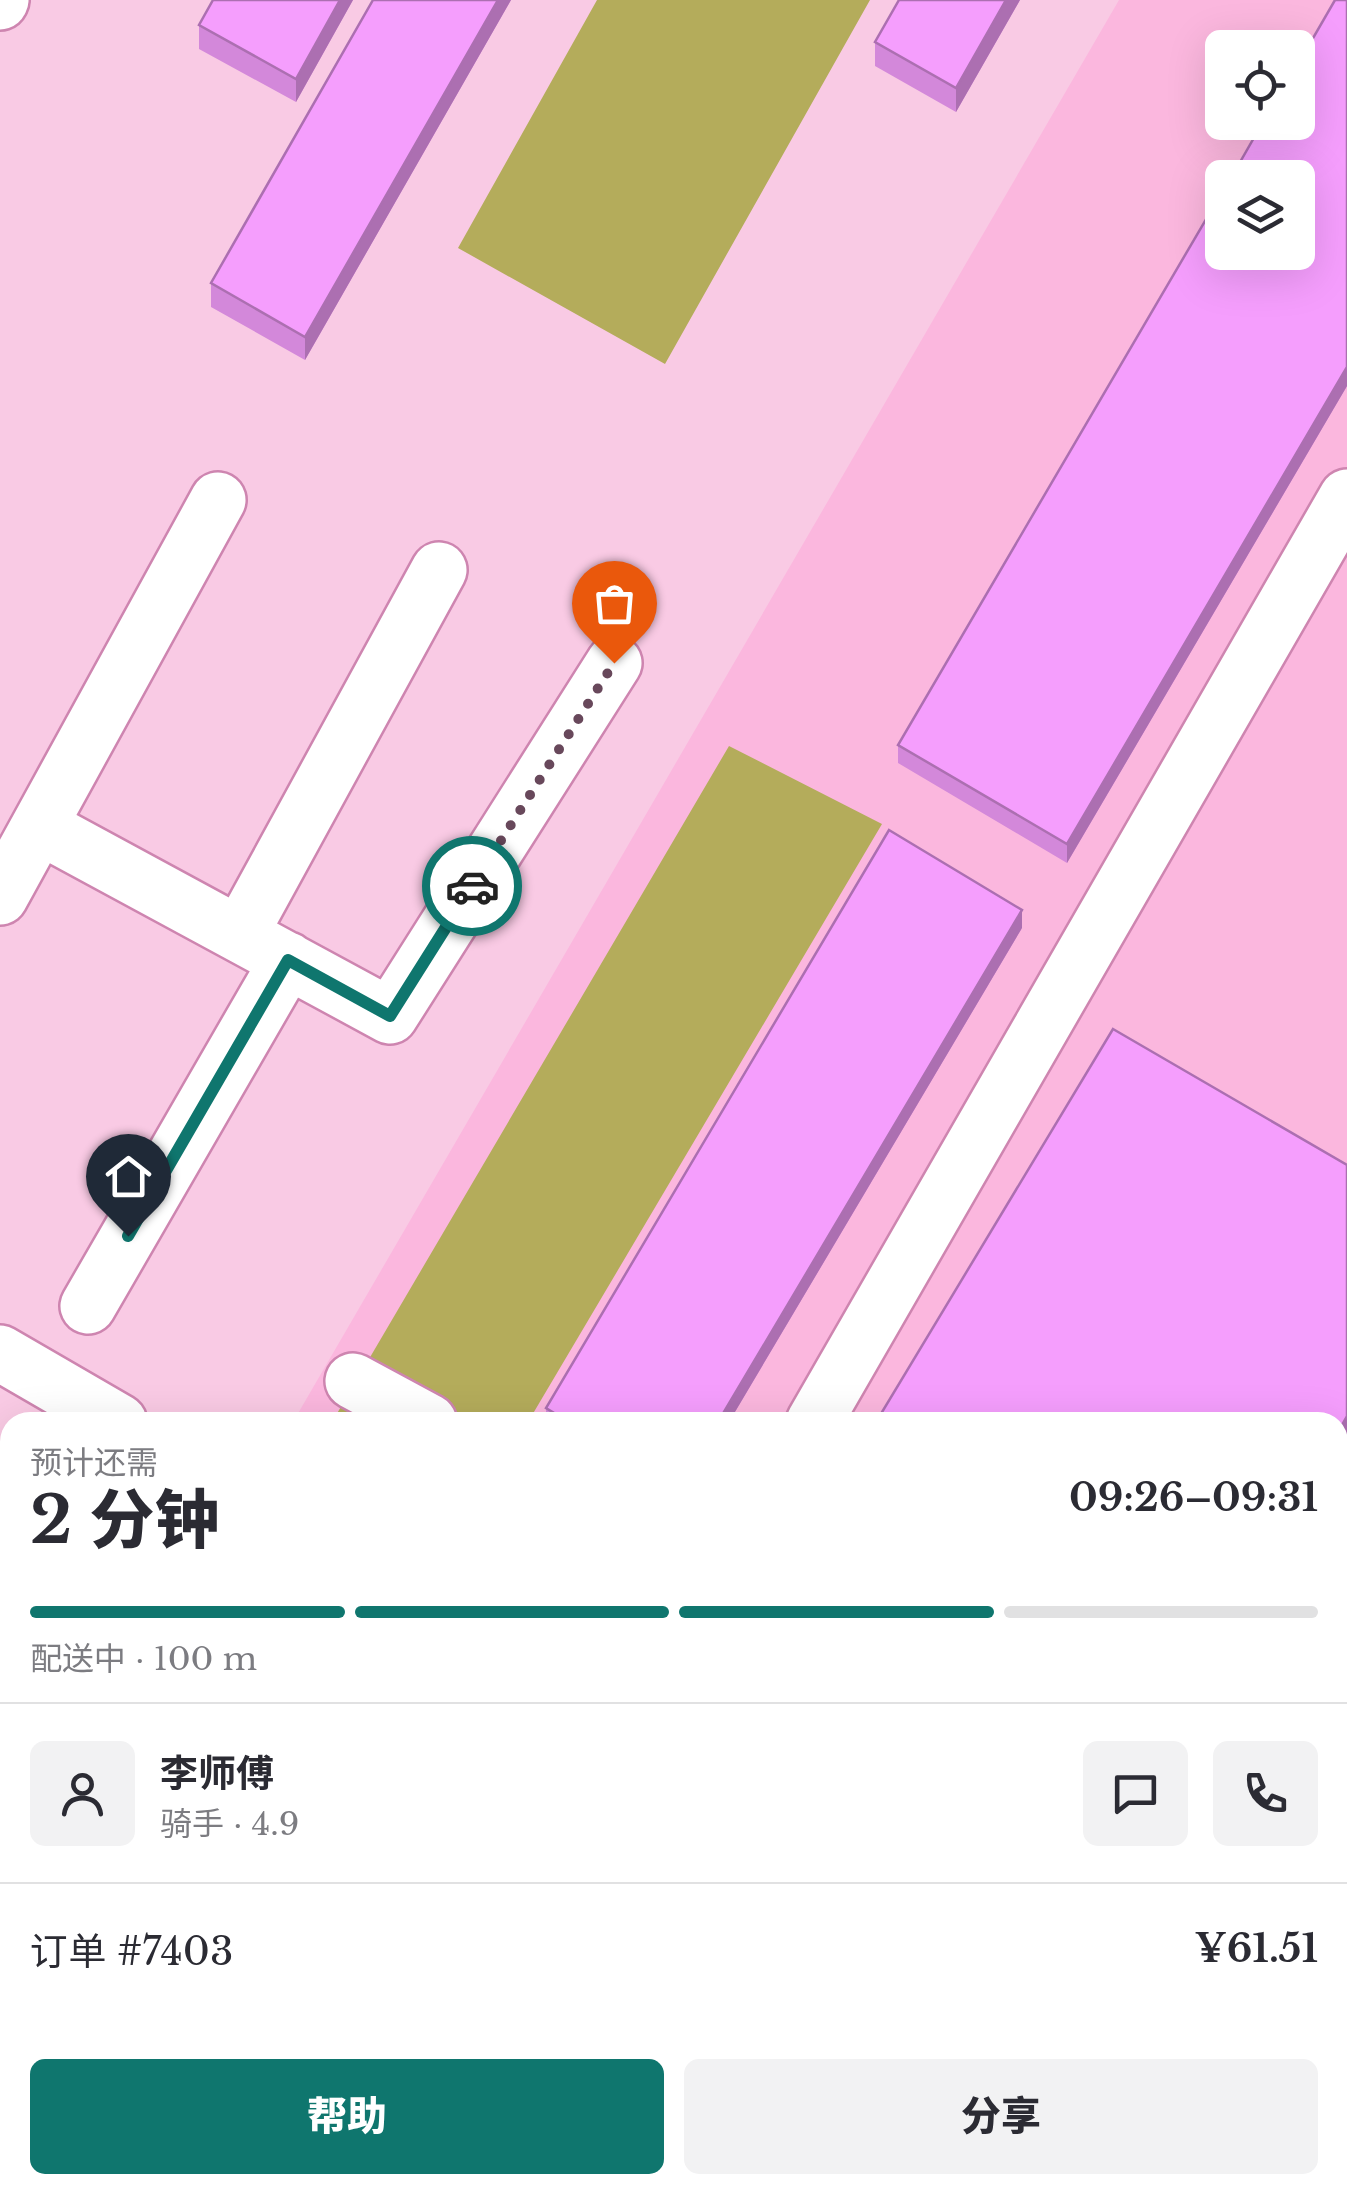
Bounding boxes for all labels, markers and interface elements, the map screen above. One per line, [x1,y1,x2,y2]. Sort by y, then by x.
map controls [1205,30,1315,270]
button: locate [1205,30,1315,140]
button: layers [1205,160,1315,270]
pin [572,561,657,664]
icon: bag [587,576,642,631]
courier [422,836,522,936]
icon: car [445,859,500,914]
pin [86,1134,171,1237]
icon: home [101,1149,156,1204]
text: 预计还需 [30,1443,158,1483]
text: 09:26–09:31 [1069,1474,1318,1521]
text: 2 分钟 [30,1480,220,1561]
text: 配送中 · 100 m [30,1639,257,1679]
button: person [30,1741,135,1846]
button: chat [1083,1741,1188,1846]
button: phone [1213,1741,1318,1846]
text: 李师傅 [160,1750,274,1797]
text: 骑手 · 4.9 [160,1804,299,1844]
text: ¥61.51 [1194,1925,1318,1972]
text: 订单 #7403 [30,1928,233,1975]
button: 帮助 [30,2059,664,2174]
button: 分享 [684,2059,1318,2174]

